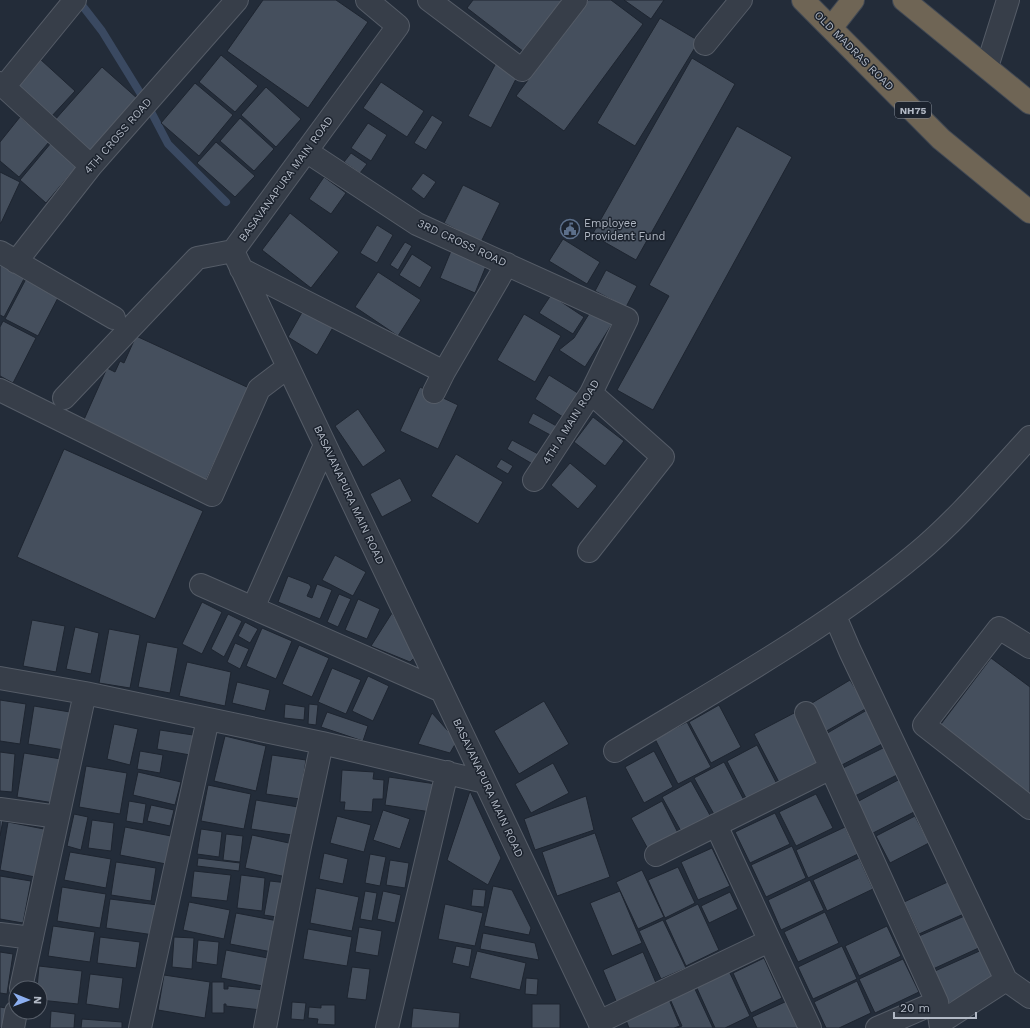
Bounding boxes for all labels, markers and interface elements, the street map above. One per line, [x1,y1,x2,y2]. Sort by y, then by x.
street label: OLD MADRAS ROAD [812,9,896,93]
street label: 4TH CROSS ROAD [82,95,155,177]
road number: NH75 [895,102,931,118]
street label: BASAVANAPURA MAIN ROAD [236,114,336,244]
street label: 3RD CROSS ROAD [415,217,509,269]
place label: Employee Provident Fund [584,217,665,243]
public building icon: Employee Provident Fund [559,218,581,240]
street label: 4TH A MAIN ROAD [540,377,602,467]
street label: BASAVANAPURA MAIN ROAD [311,424,387,566]
street label: BASAVANAPURA MAIN ROAD [450,717,526,859]
north arrow [8,980,48,1020]
scale bar [894,994,976,1020]
text: N [31,996,44,1004]
text: 20 m [900,1001,930,1015]

